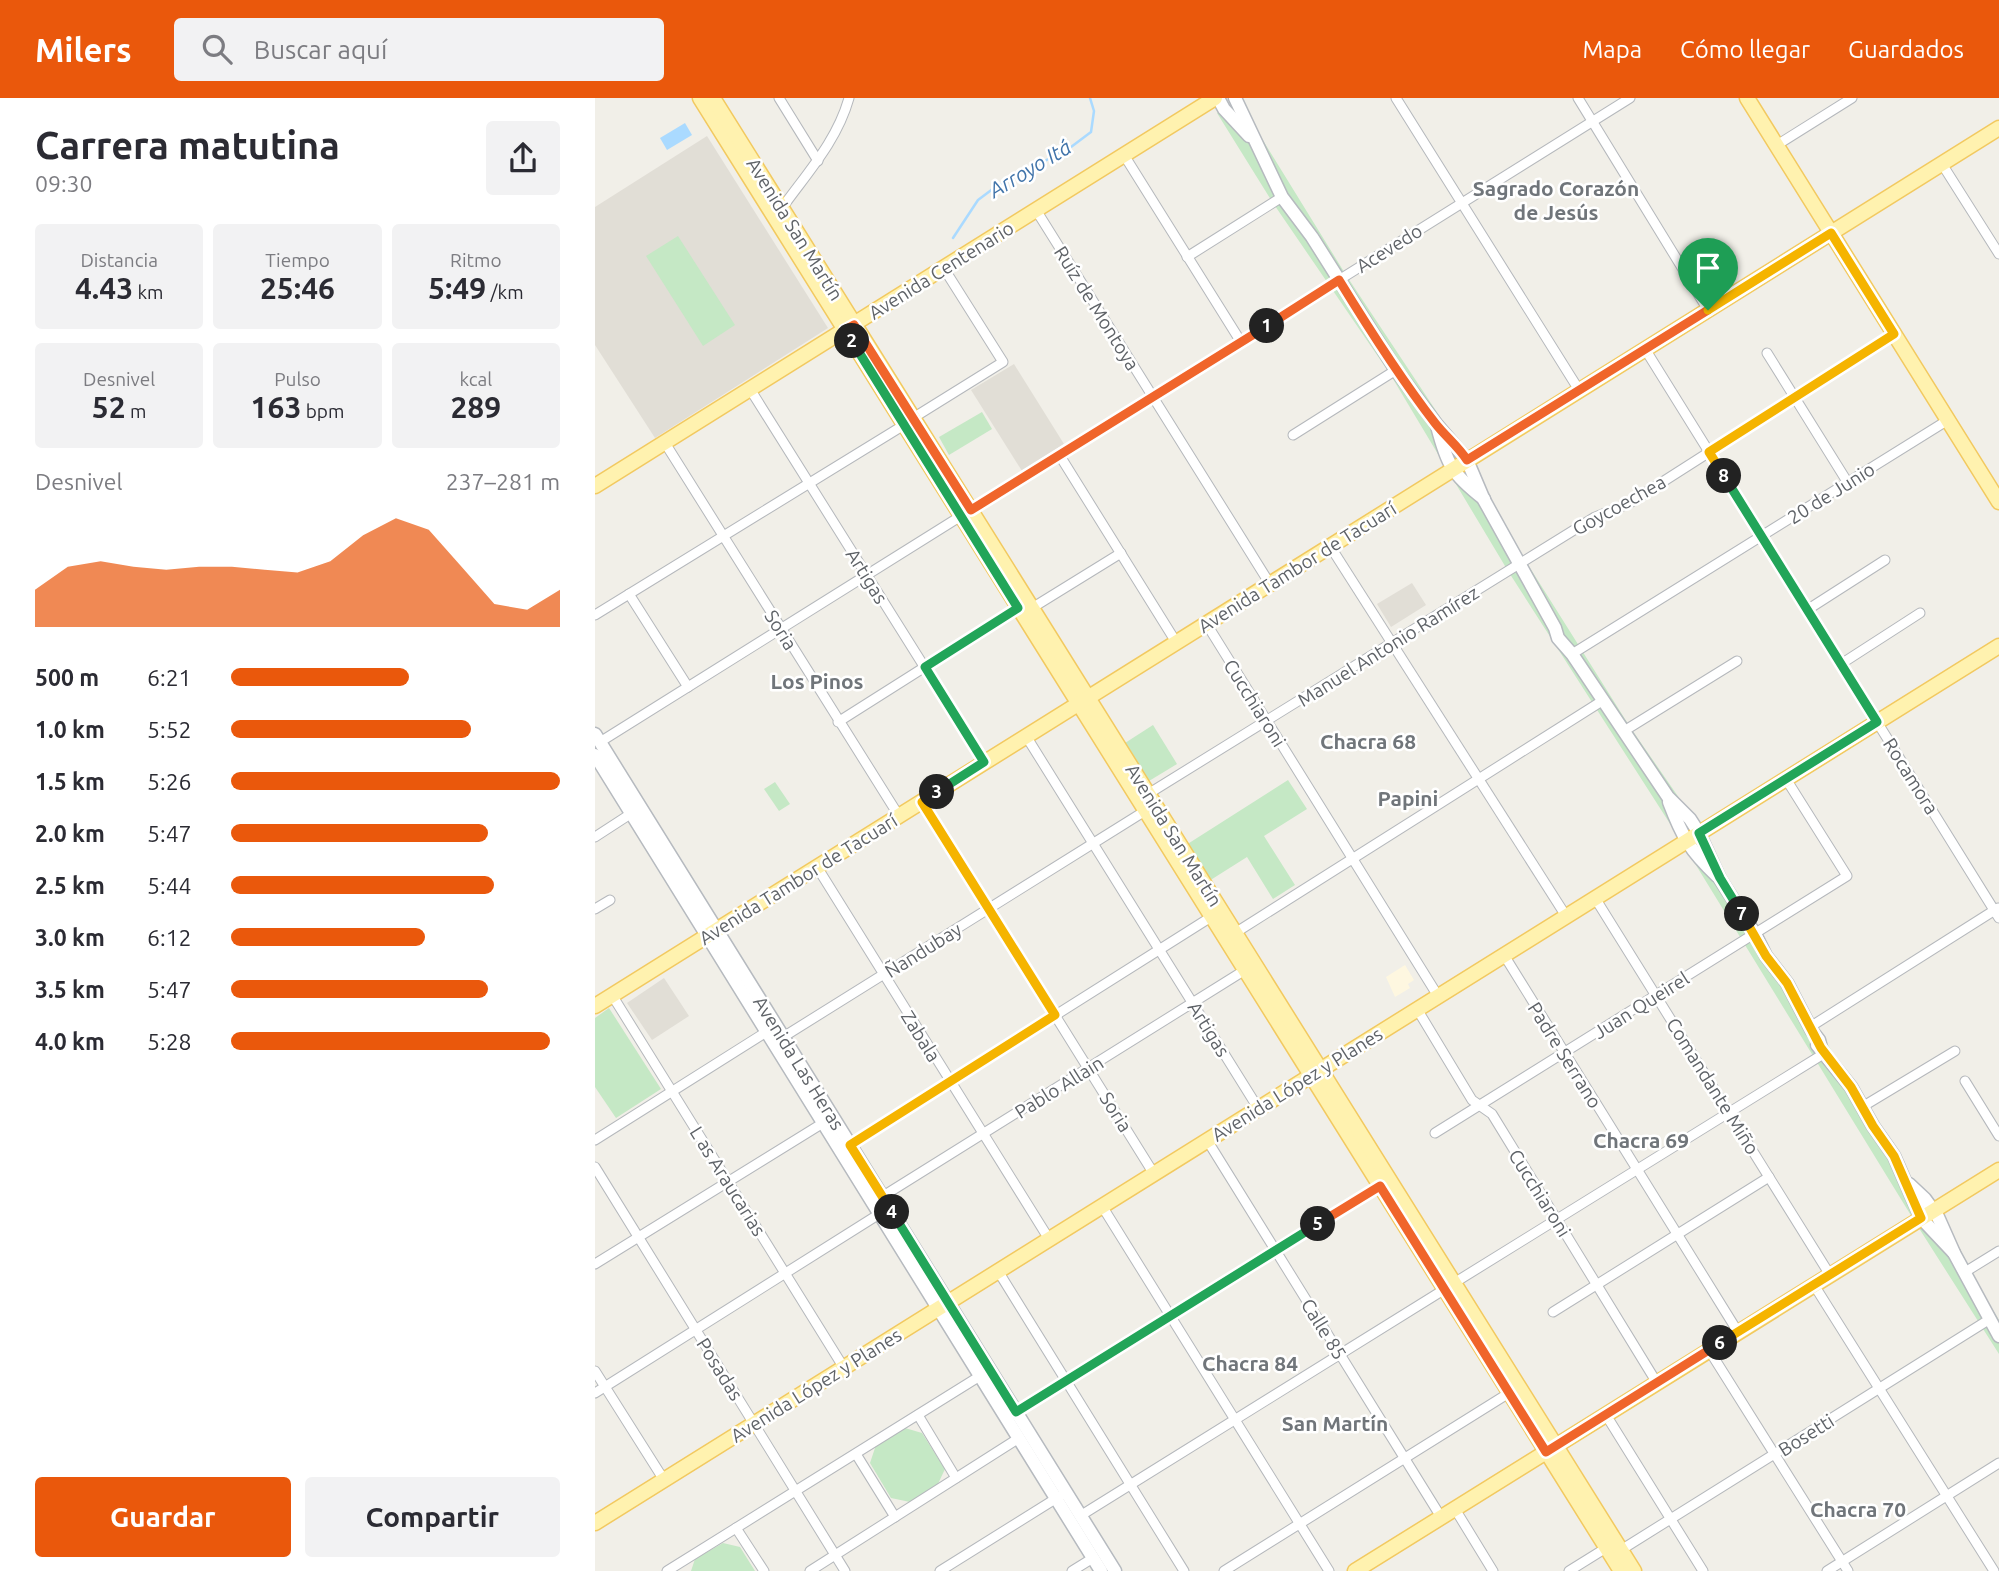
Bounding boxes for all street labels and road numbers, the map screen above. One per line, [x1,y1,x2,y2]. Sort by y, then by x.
street label: Avenida San Martín [742,154,848,304]
street label: Avenida Centenario [864,216,1018,324]
street label: Acevedo [1352,219,1426,277]
street label: Ruíz de Montoya [1050,242,1144,374]
street label: 20 de Junio [1783,458,1879,528]
street label: Goycoechea [1569,470,1669,540]
street label: Avenida Tambor de Tacuarí [1194,497,1400,637]
street label: Artigas [842,544,892,608]
street label: Manuel Antonio Ramírez [1293,581,1483,711]
street label: Soria [760,606,802,654]
street label: Cucchiaroni [1219,655,1291,751]
street label: Rocamora [1879,734,1943,818]
street label: Avenida San Martín [1121,760,1227,910]
street label: Avenida Tambor de Tacuarí [695,809,901,949]
street label: Ñandubay [881,918,965,982]
street label: Juan Queirel [1589,967,1693,1043]
street label: Avenida Las Heras [749,992,849,1134]
street label: Artigas [1184,997,1234,1061]
street label: Padre Serrano [1524,998,1606,1112]
street label: Zabala [897,1006,945,1066]
street label: Comandante Miño [1662,1014,1764,1158]
street label: Avenida López y Planes [1208,1022,1386,1146]
street label: Pablo Allain [1011,1051,1107,1123]
street label: Soria [1095,1088,1137,1136]
street label: L as Araucarias [686,1122,770,1240]
street label: Cucchiaroni [1504,1145,1576,1241]
street label: Calle 85 [1297,1294,1351,1364]
street label: Avenida López y Planes [727,1323,905,1447]
street label: Posadas [692,1334,748,1404]
street label: Bosetti [1774,1409,1838,1461]

